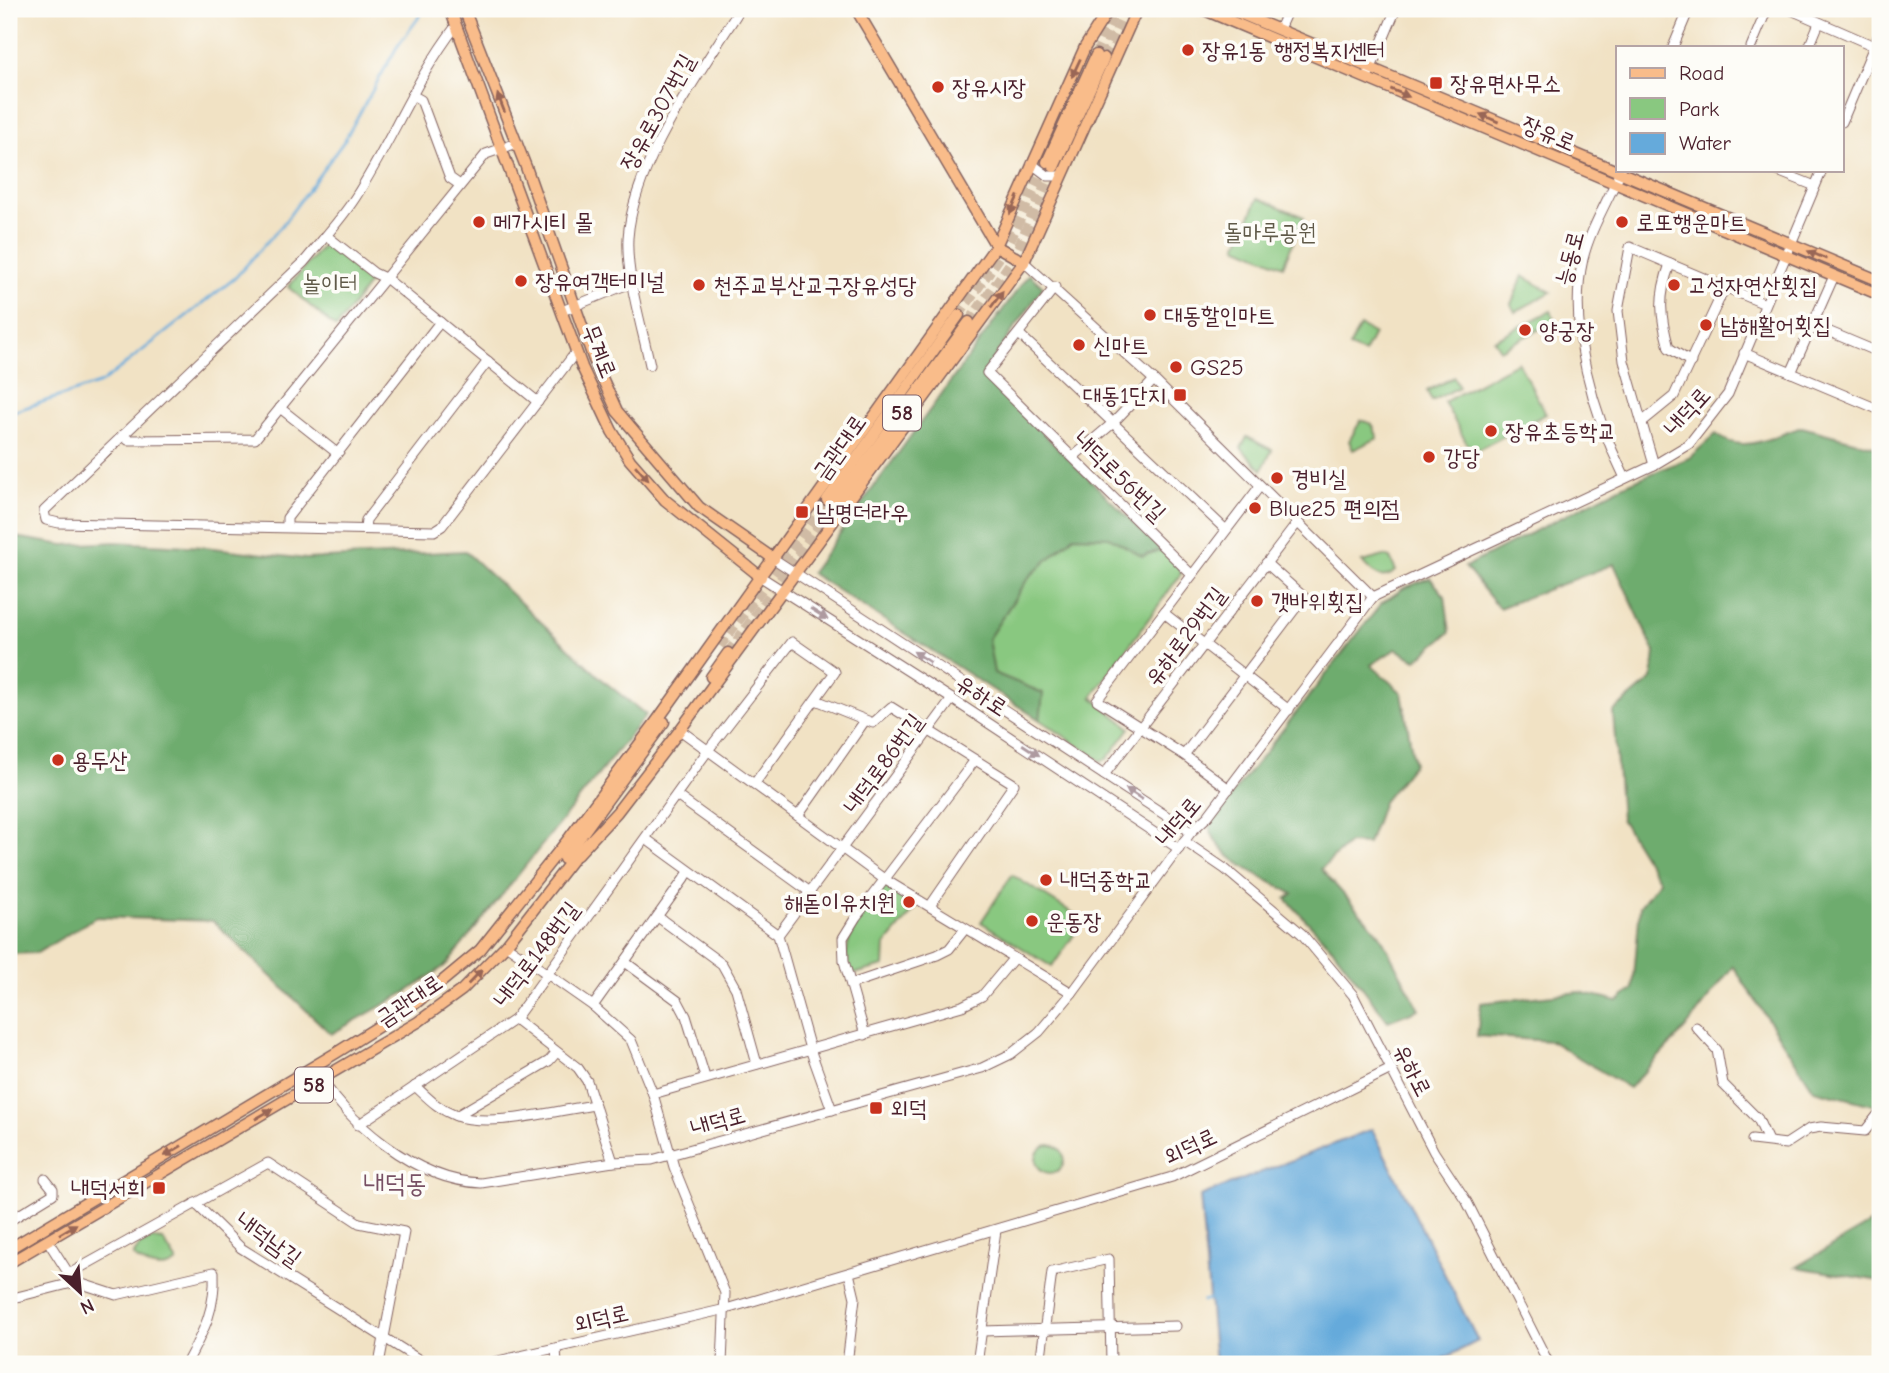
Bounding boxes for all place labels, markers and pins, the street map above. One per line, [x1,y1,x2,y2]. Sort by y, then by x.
place label: 장유1동 행정복지센터 [1202,37,1385,64]
marker: 장유1동 행정복지센터 [1180,42,1196,58]
place label: 장유면사무소 [1450,70,1561,97]
place label: 장유시장 [952,74,1026,101]
marker: 장유면사무소 [1428,75,1444,91]
marker: 장유시장 [930,79,946,95]
place label: 메가시티 몰 [493,209,593,236]
place label: 로또행운마트 [1636,209,1747,236]
marker: 메가시티 몰 [471,214,487,230]
marker: 로또행운마트 [1614,214,1630,230]
place label: 장유여객터미널 [535,268,665,295]
place label: 천주교부산교구장유성당 [713,272,917,299]
place label: 고성자연산횟집 [1688,272,1818,299]
marker: 장유여객터미널 [513,273,529,289]
marker: 천주교부산교구장유성당 [691,277,707,293]
marker: 고성자연산횟집 [1666,277,1682,293]
place label: 대동할인마트 [1164,302,1275,329]
marker: 대동할인마트 [1142,307,1158,323]
place label: 남해활어횟집 [1720,312,1831,339]
place label: 양궁장 [1539,317,1595,344]
marker: 남해활어횟집 [1698,317,1714,333]
marker: 양궁장 [1517,322,1533,338]
place label: 신마트 [1093,332,1149,359]
marker: 신마트 [1071,337,1087,353]
place label: GS25 [1190,354,1244,381]
marker: GS25 [1168,359,1184,375]
place label: 대동1단지 [1083,382,1166,409]
marker: 대동1단지 [1172,387,1188,403]
place label: 장유초등학교 [1505,418,1616,445]
marker: 장유초등학교 [1483,423,1499,439]
place label: 강당 [1443,444,1481,471]
marker: 강당 [1421,449,1437,465]
place label: 경비실 [1291,465,1347,492]
marker: 경비실 [1269,470,1285,486]
place label: Blue25 편의점 [1269,495,1399,522]
place label: 남명더라우 [816,499,909,526]
marker: Blue25 편의점 [1247,500,1263,516]
marker: 남명더라우 [794,504,810,520]
place label: 갯바위횟집 [1271,588,1364,615]
marker: 갯바위횟집 [1249,593,1265,609]
place label: 용두산 [72,747,128,774]
marker: 용두산 [50,752,66,768]
place label: 내덕중학교 [1060,867,1153,894]
marker: 내덕중학교 [1038,872,1054,888]
place label: 해돋이유치원 [784,889,895,916]
marker: 해돋이유치원 [901,894,917,910]
place label: 운동장 [1046,908,1102,935]
marker: 운동장 [1024,913,1040,929]
place label: 외덕 [890,1095,927,1122]
marker: 외덕 [868,1100,884,1116]
place label: 내덕서희 [71,1175,145,1202]
marker: 내덕서희 [151,1180,167,1196]

